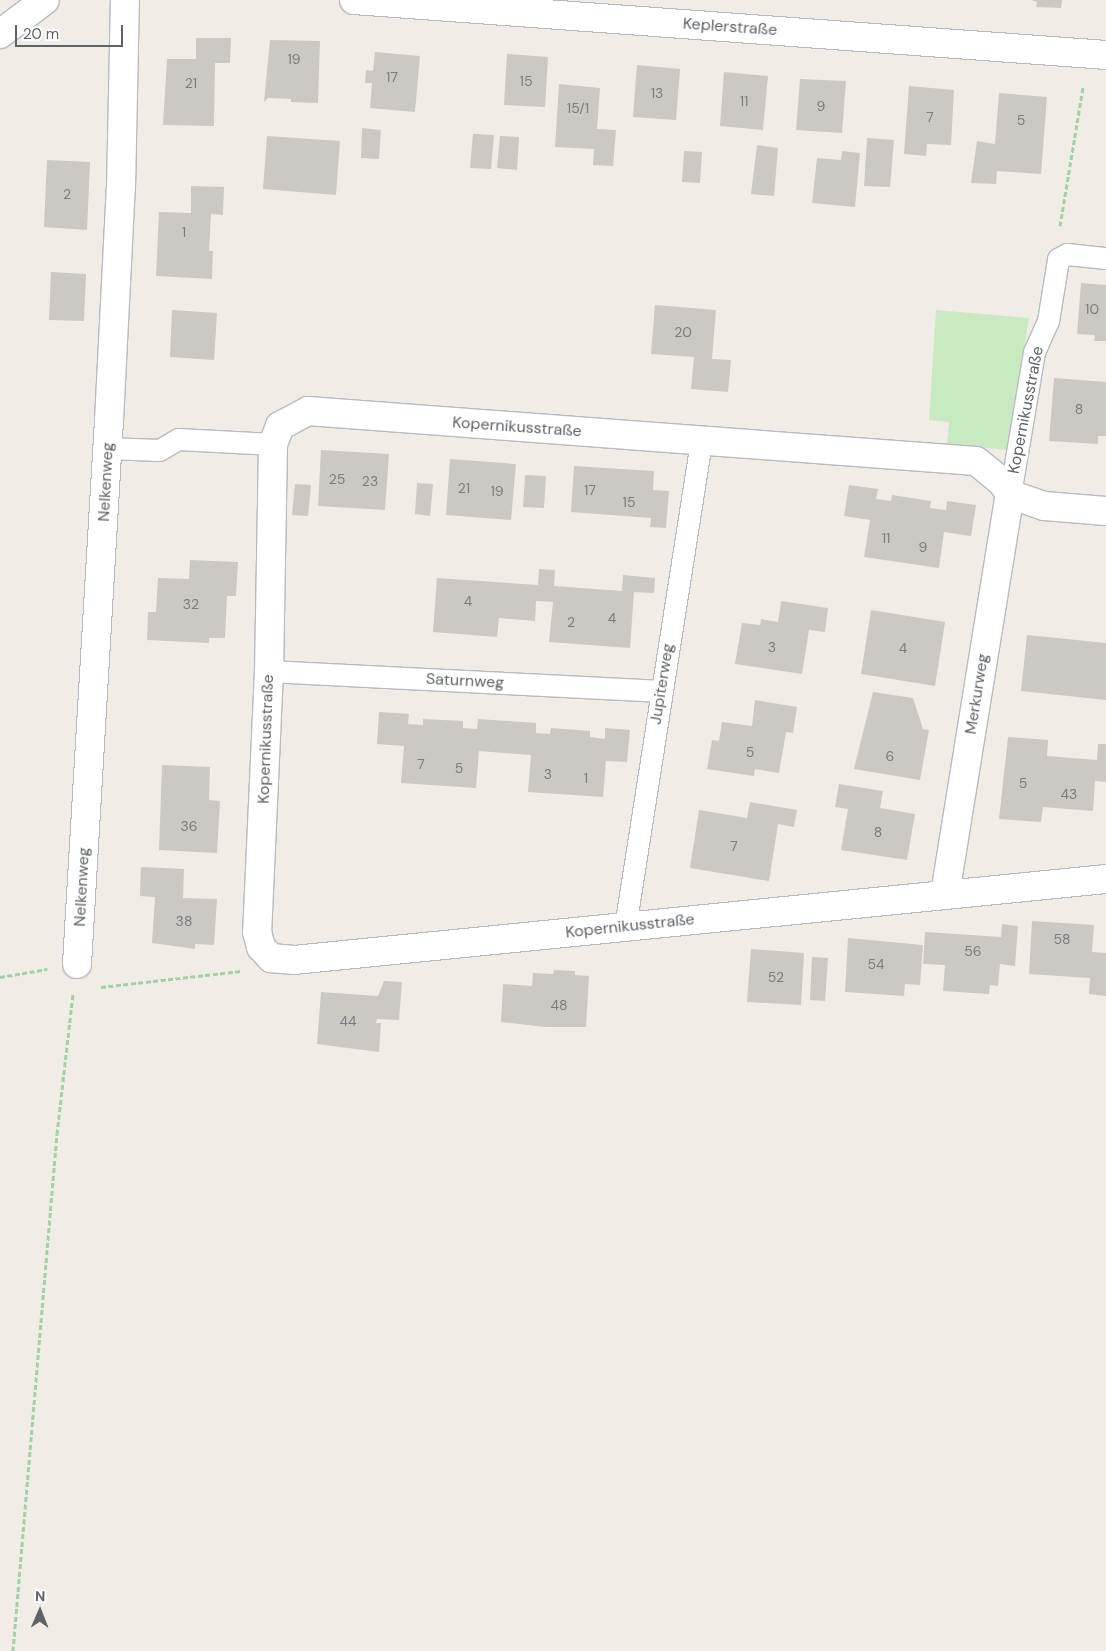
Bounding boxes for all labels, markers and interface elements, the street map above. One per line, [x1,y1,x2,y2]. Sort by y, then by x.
street label: Keplerstraße [682,14,778,40]
scale bar [18,15,125,47]
text: 20 m [23,24,59,44]
house number: 19 [287,51,301,67]
house number: 17 [386,69,398,85]
house number: 15 [520,73,532,89]
house number: 21 [185,75,197,91]
house number: 13 [651,85,663,101]
house number: 11 [740,93,748,109]
house number: 9 [817,98,825,114]
house number: 15/1 [567,100,589,116]
house number: 7 [926,109,934,125]
house number: 5 [1017,112,1025,128]
house number: 2 [63,186,71,202]
house number: 1 [182,224,186,240]
house number: 10 [1085,301,1099,317]
house number: 20 [674,324,692,340]
street label: Kopernikusstraße [1004,345,1048,475]
house number: 8 [1075,401,1083,417]
street label: Kopernikusstraße [452,413,582,441]
street label: Nelkenweg [94,442,118,522]
house number: 25 [329,471,345,487]
house number: 23 [362,473,378,489]
house number: 21 [458,480,470,496]
house number: 17 [584,482,596,498]
house number: 19 [490,483,504,499]
house number: 15 [623,494,635,510]
house number: 11 [882,530,890,546]
house number: 9 [919,539,927,555]
house number: 4 [464,593,472,609]
house number: 32 [183,596,199,612]
house number: 4 [608,610,616,626]
house number: 2 [567,614,575,630]
house number: 3 [768,639,776,655]
house number: 4 [899,640,907,656]
street label: Jupiterweg [646,642,678,726]
street label: Merkurweg [961,652,993,736]
street label: Saturnweg [425,669,505,693]
street label: Kopernikusstraße [254,674,278,804]
house number: 5 [746,744,754,760]
house number: 6 [886,748,894,764]
house number: 7 [417,756,425,772]
house number: 5 [455,760,463,776]
house number: 3 [544,766,552,782]
house number: 1 [584,770,588,786]
house number: 5 [1019,775,1027,791]
house number: 43 [1061,786,1077,802]
house number: 36 [180,818,198,834]
house number: 8 [874,824,882,840]
house number: 7 [730,838,738,854]
street label: Nelkenweg [70,847,94,927]
street label: Kopernikusstraße [565,910,695,942]
house number: 38 [176,913,192,929]
house number: 58 [1053,931,1071,947]
house number: 56 [964,943,982,959]
house number: 54 [867,956,885,972]
house number: 52 [768,969,784,985]
house number: 48 [550,997,568,1013]
house number: 44 [340,1013,356,1029]
north arrow [15,1586,65,1636]
text: N [35,1587,46,1605]

